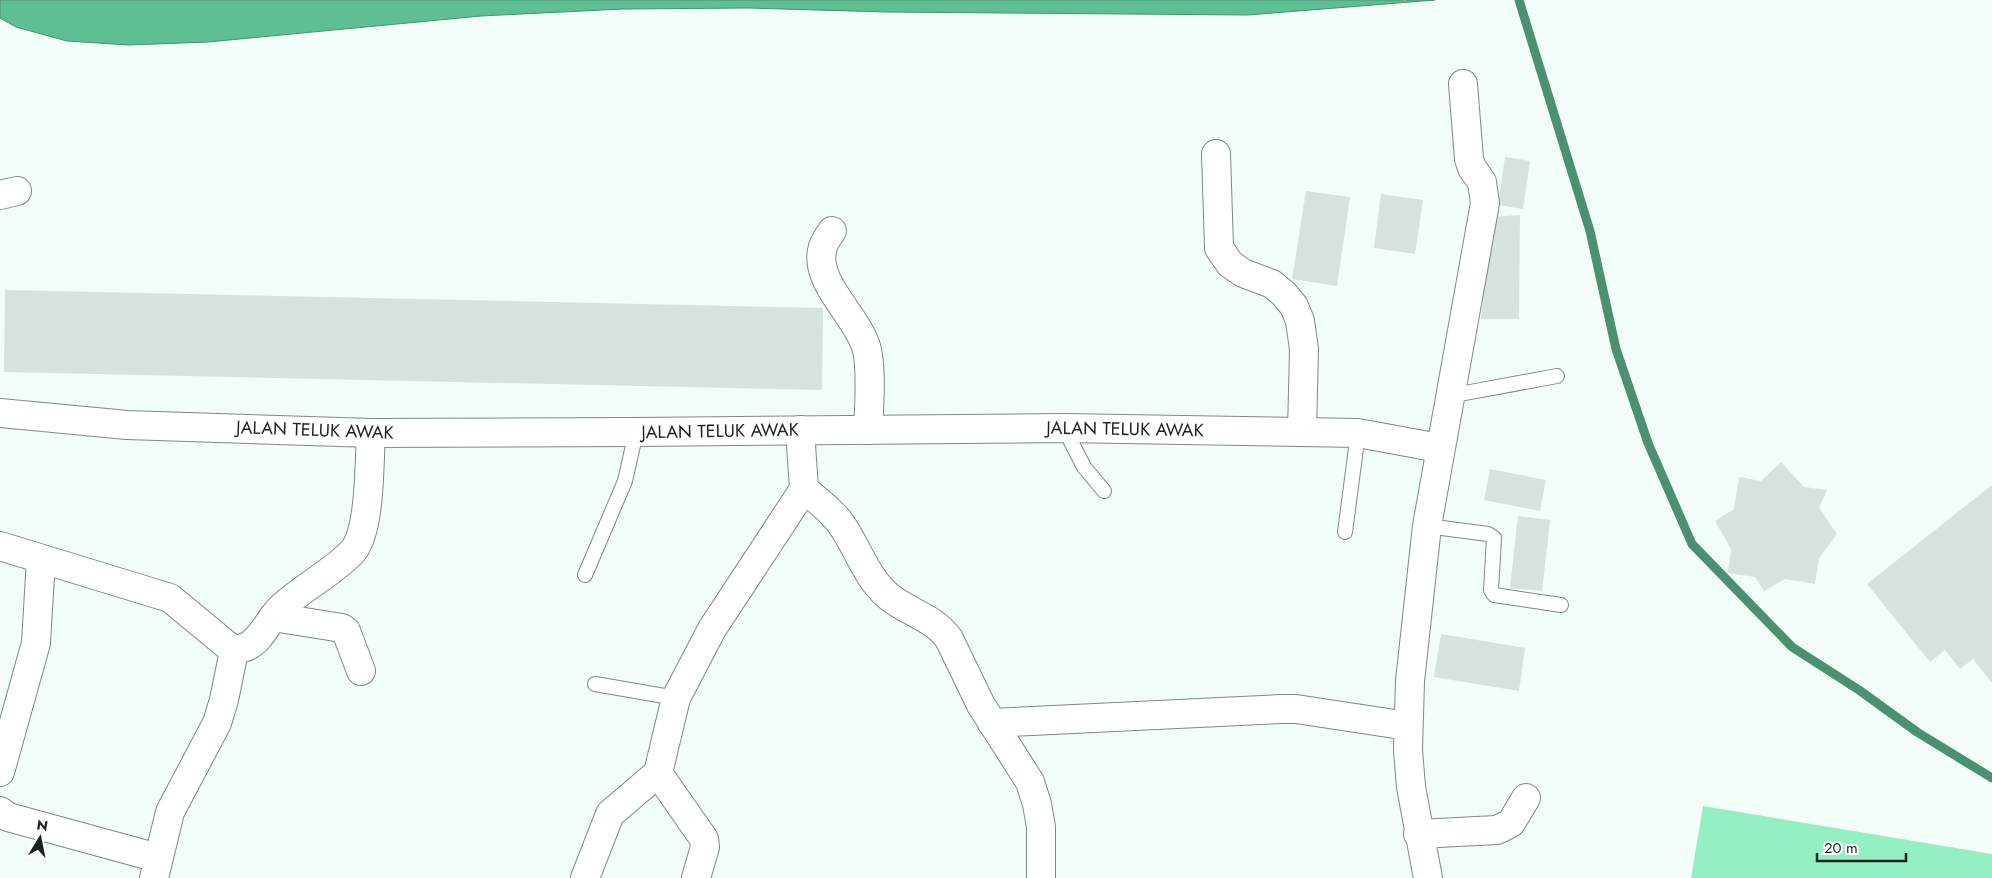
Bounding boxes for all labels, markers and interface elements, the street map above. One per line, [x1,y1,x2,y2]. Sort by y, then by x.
street label: JALAN TELUK AWAK [234,414,395,446]
street label: JALAN TELUK AWAK [1044,415,1205,443]
street label: JALAN TELUK AWAK [639,417,800,445]
north arrow [15,813,65,863]
text: N [35,814,49,836]
scale bar [1817,830,1906,862]
text: 20 m [1824,837,1858,859]

